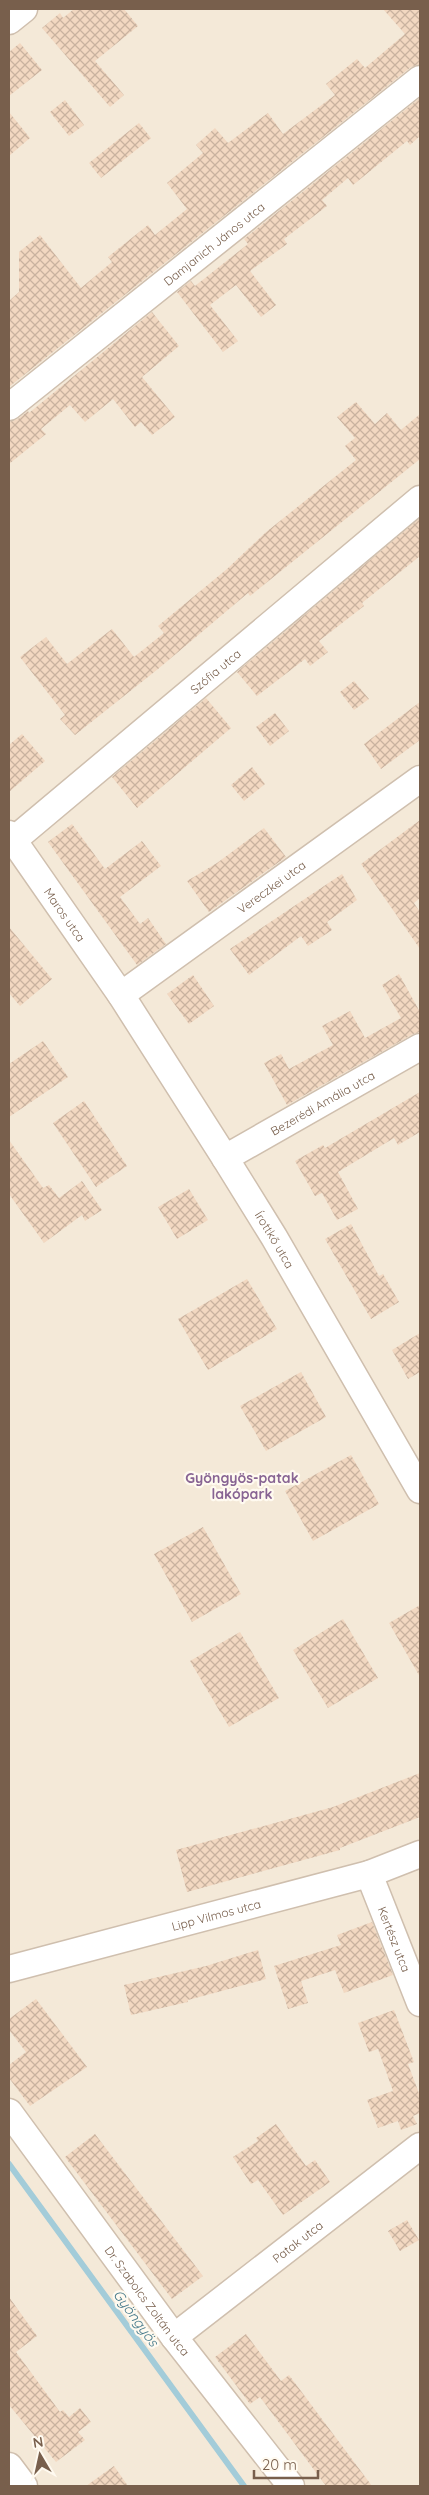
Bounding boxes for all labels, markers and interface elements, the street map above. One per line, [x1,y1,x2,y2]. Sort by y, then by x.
street label: Damjanich János utca [160,199,267,288]
street label: Szófia utca [187,646,243,697]
street label: Vereczkei utca [234,857,308,916]
street label: Maros utca [41,885,89,944]
street label: Bezerédi Amália utca [268,1067,377,1138]
street label: Írottkő utca [252,1208,298,1271]
district label: Gyöngyös-patak lakópark [185,1469,299,1503]
street label: Lipp Vilmos utca [170,1895,262,1933]
street label: Kertész utca [375,1904,414,1974]
street label: Patak utca [269,2217,325,2266]
street label: Dr. Szabolcs Zoltán utca [102,2243,193,2359]
water label: Gyöngyös [109,2286,163,2351]
north arrow [15,2430,65,2480]
text: N [31,2432,44,2452]
scale bar [254,2448,318,2480]
text: 20 m [262,2455,297,2474]

